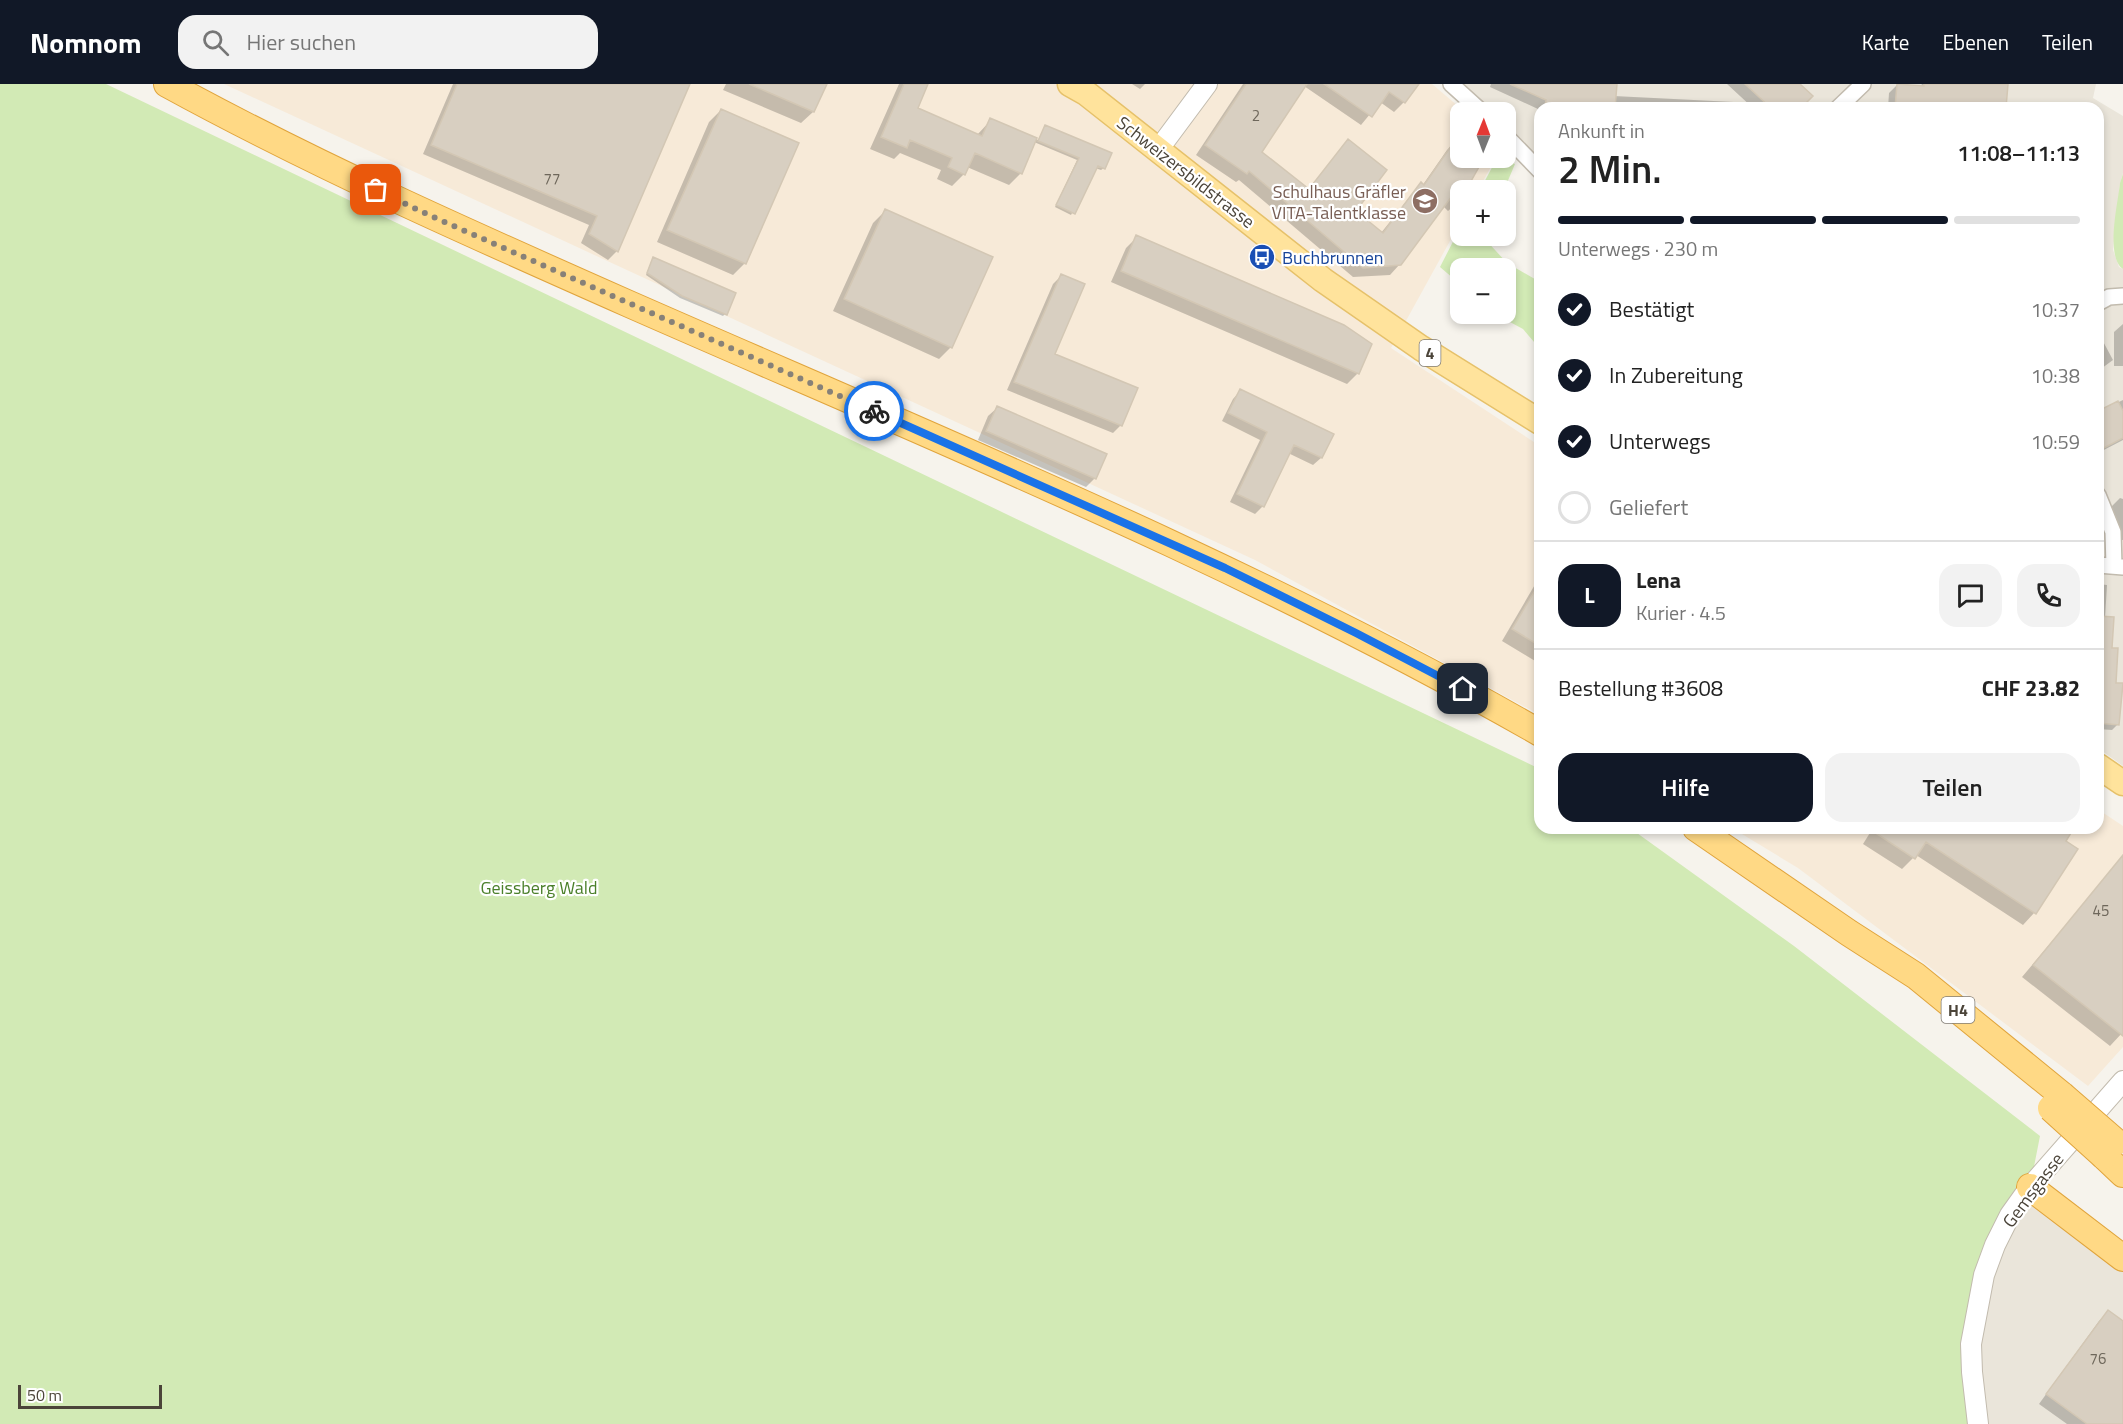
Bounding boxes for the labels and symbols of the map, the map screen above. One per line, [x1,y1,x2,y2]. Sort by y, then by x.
north arrow [1450,102,1516,168]
house number: 2 [1252,104,1260,127]
street label: Schweizersbildstrasse [1111,109,1261,235]
pin [350,164,401,215]
house number: 77 [544,167,560,190]
place label: Schulhaus Gräfler VITA-Talentklasse [1272,178,1406,226]
school or university icon: Schulhaus Gräfler VITA-Talentklasse [1410,186,1440,216]
bus stop icon: Buchbrunnen [1247,242,1277,272]
place label: Buchbrunnen [1282,244,1384,271]
road number: 4 [1420,340,1440,366]
courier [844,381,904,441]
pin [1437,663,1488,714]
park label: Geissberg Wald [480,874,598,901]
house number: 45 [2093,899,2109,922]
road number: H4 [1942,997,1974,1023]
street label: Gemsgasse [1996,1147,2070,1233]
house number: 76 [2090,1347,2106,1370]
scale bar [18,1382,162,1410]

